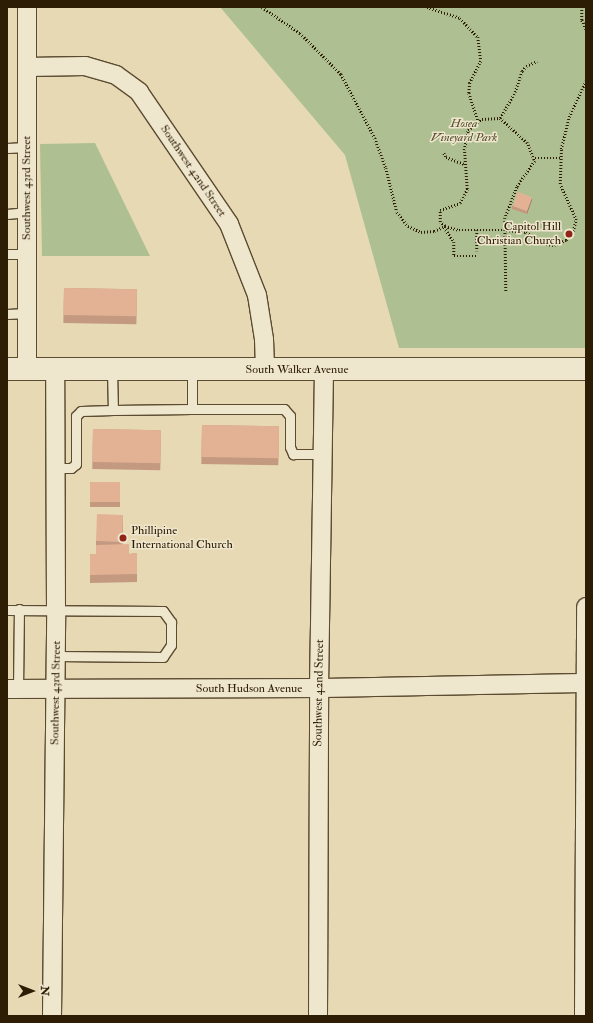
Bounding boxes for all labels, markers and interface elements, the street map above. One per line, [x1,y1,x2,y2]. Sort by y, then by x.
park label: Hosea Vineyard Park [431,117,497,145]
street label: Southwest 42nd Street [157,122,229,220]
street label: Southwest 43rd Street [20,136,34,240]
place label: Capitol Hill Christian Church [477,220,561,248]
marker: Capitol Hill Christian Church [564,229,574,239]
street label: South Walker Avenue [246,363,348,377]
place label: Phillipine International Church [131,524,233,552]
marker: Phillipine International Church [118,533,128,543]
street label: Southwest 42nd Street [311,639,327,747]
street label: Southwest 43rd Street [48,641,64,745]
street label: South Hudson Avenue [196,682,302,696]
north arrow [12,971,52,1011]
text: N [38,986,51,996]

